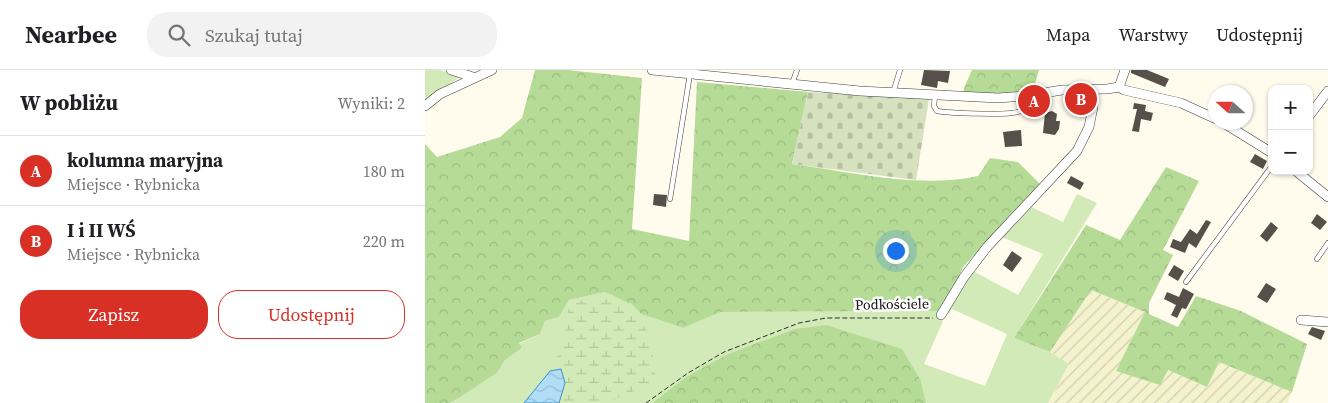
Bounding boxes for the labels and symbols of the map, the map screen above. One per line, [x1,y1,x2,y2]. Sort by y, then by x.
pin: B [1065,80,1097,118]
pin: A [1018,82,1050,120]
north arrow [1208,85,1253,130]
your location [883,238,909,264]
street label: Podkościele [855,293,929,315]

